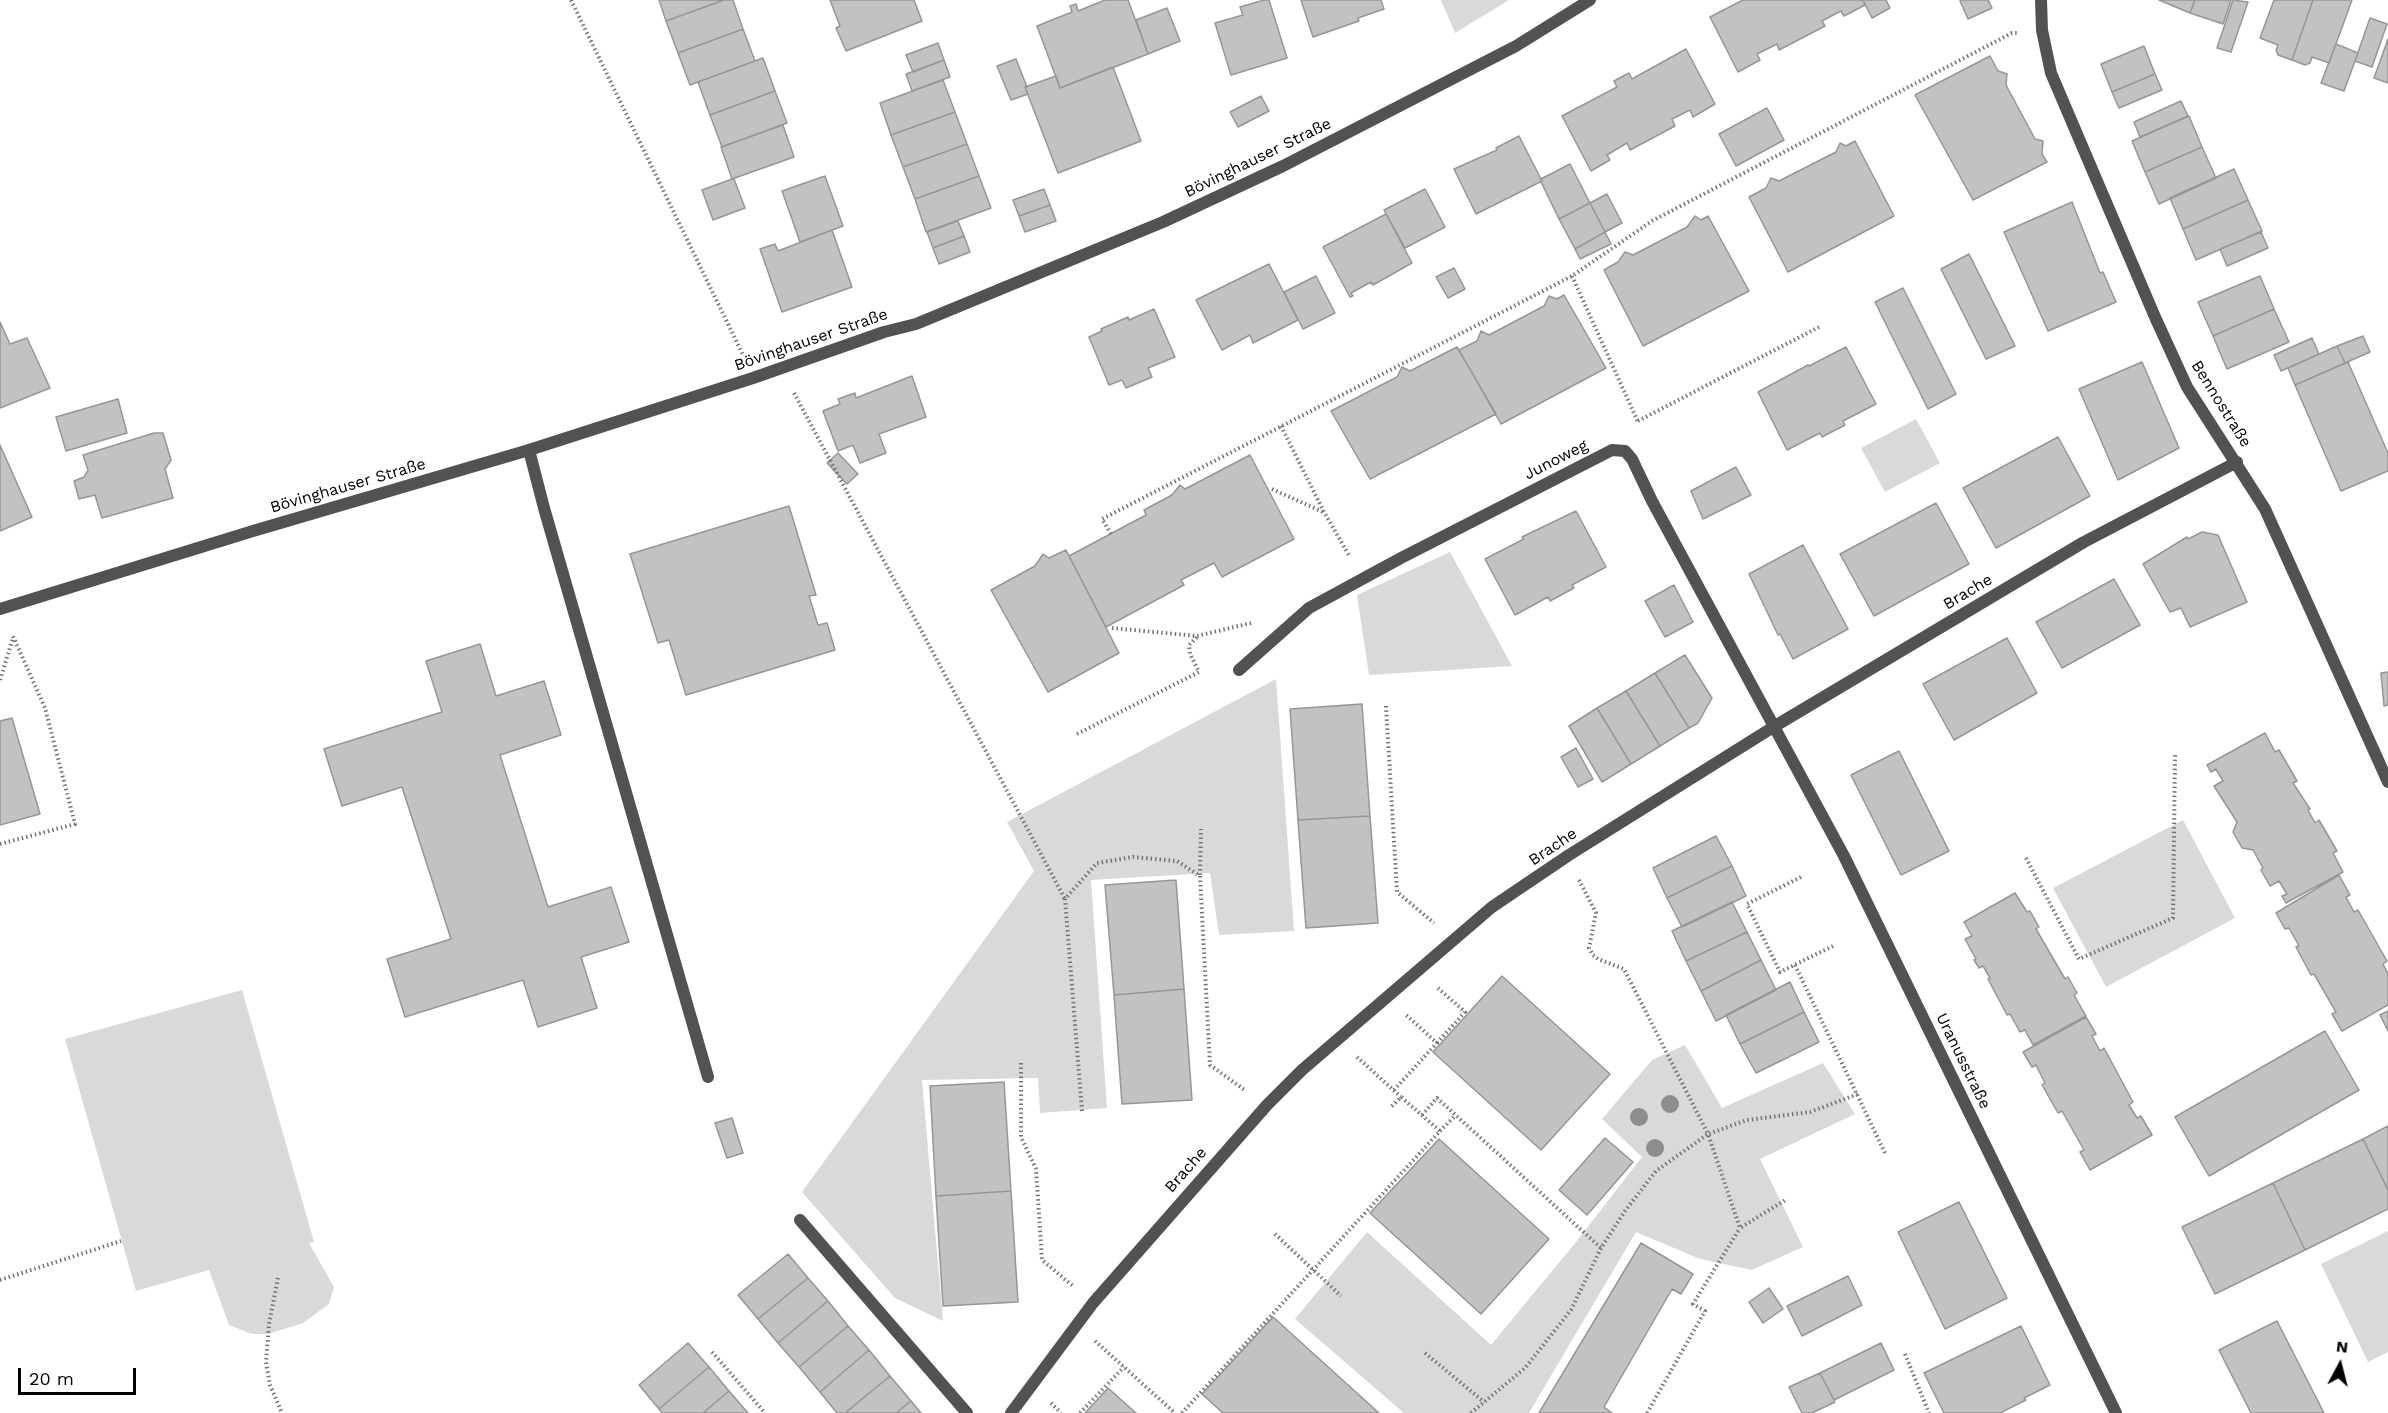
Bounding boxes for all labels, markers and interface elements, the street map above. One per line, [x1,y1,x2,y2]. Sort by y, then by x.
street label: Bövinghauser Straße [1181,114,1335,202]
street label: Bövinghauser Straße [732,305,890,375]
street label: Bennostraße [2187,357,2255,451]
street label: Junoweg [1521,436,1591,484]
street label: Bövinghauser Straße [268,455,428,517]
street label: Brache [1940,570,1996,614]
street label: Brache [1525,824,1581,870]
street label: Uranusstraße [1931,1010,1995,1112]
street label: Brache [1161,1143,1211,1197]
north arrow [2310,1335,2370,1395]
text: N [2335,1336,2349,1357]
scale bar [21,1356,140,1394]
text: 20 m [29,1368,74,1389]

